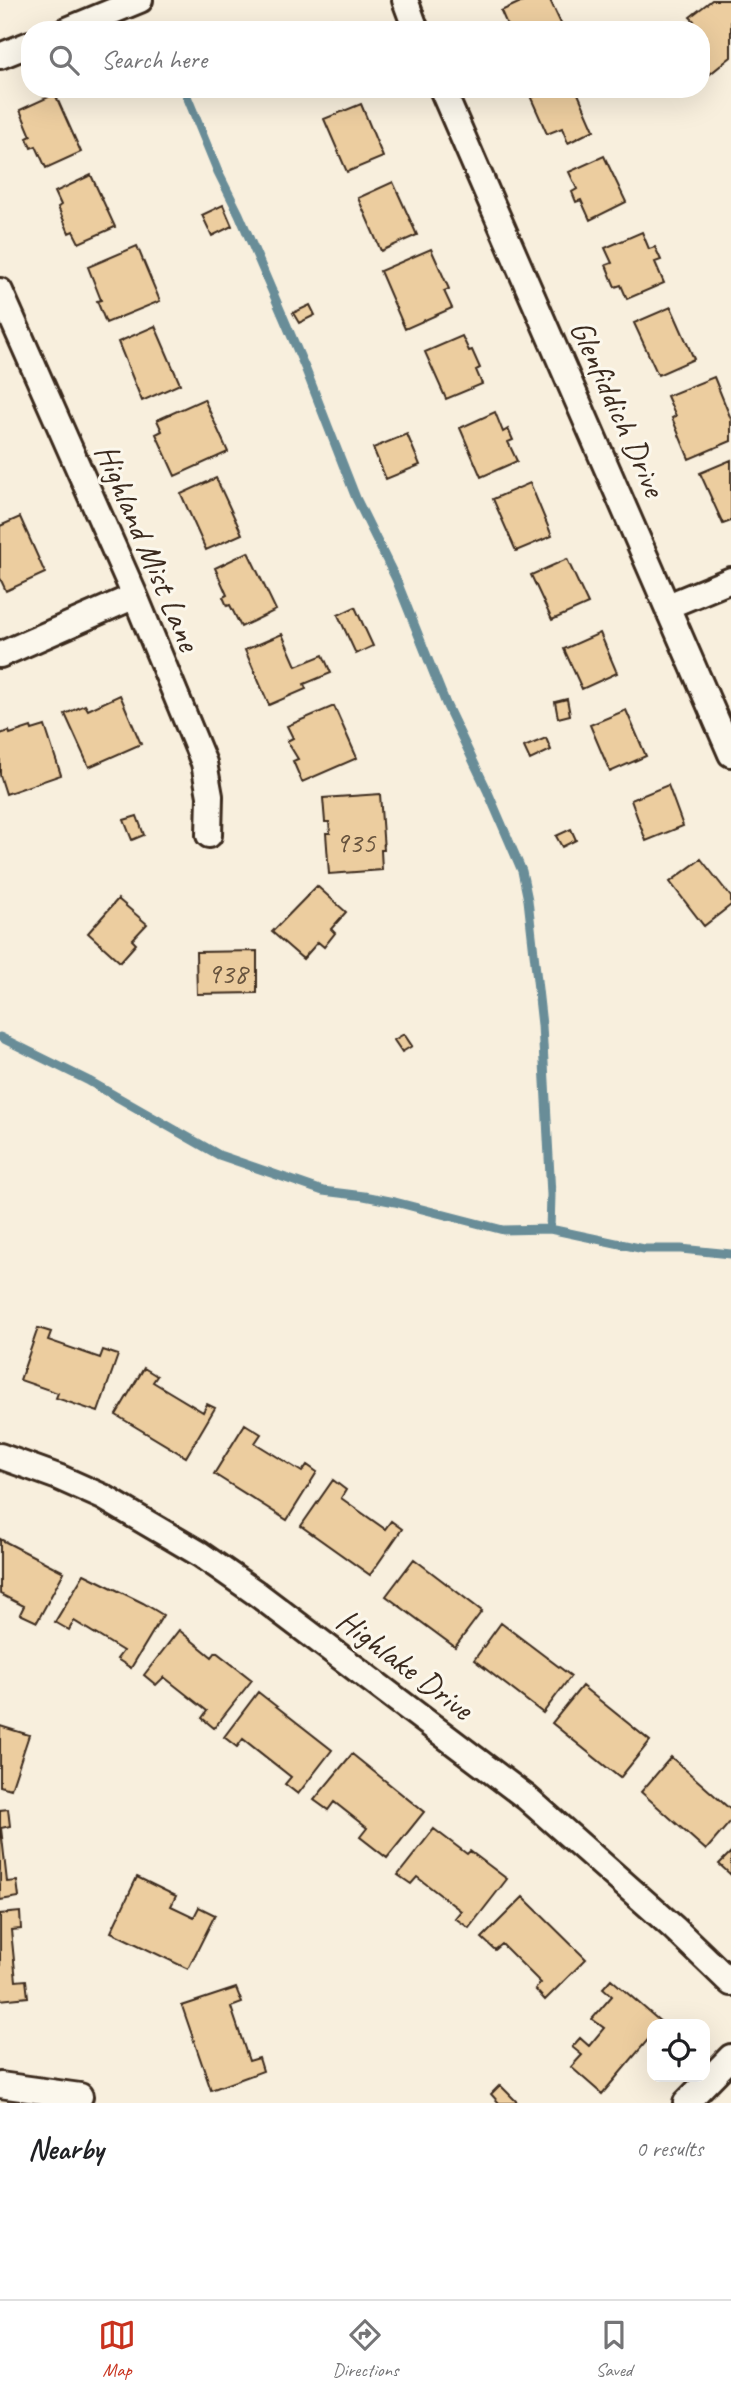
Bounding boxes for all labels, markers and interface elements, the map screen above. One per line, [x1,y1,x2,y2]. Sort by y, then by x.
search box [21,21,710,98]
icon: search [45,41,83,79]
text: Search here [101,43,207,76]
street label: Glenfiddich Drive [560,313,676,505]
street label: Highland Mist Lane [86,437,211,659]
house number: 935 [335,823,377,861]
house number: 938 [207,954,250,992]
street label: Highlake Drive [328,1599,483,1730]
map controls [647,2019,710,2082]
button: locate [647,2019,710,2082]
text: Nearby [28,2130,104,2168]
text: 0 results [636,2134,703,2163]
tab: Map [98,2316,136,2382]
tab: Directions [332,2316,399,2382]
tab: Saved [595,2316,633,2382]

